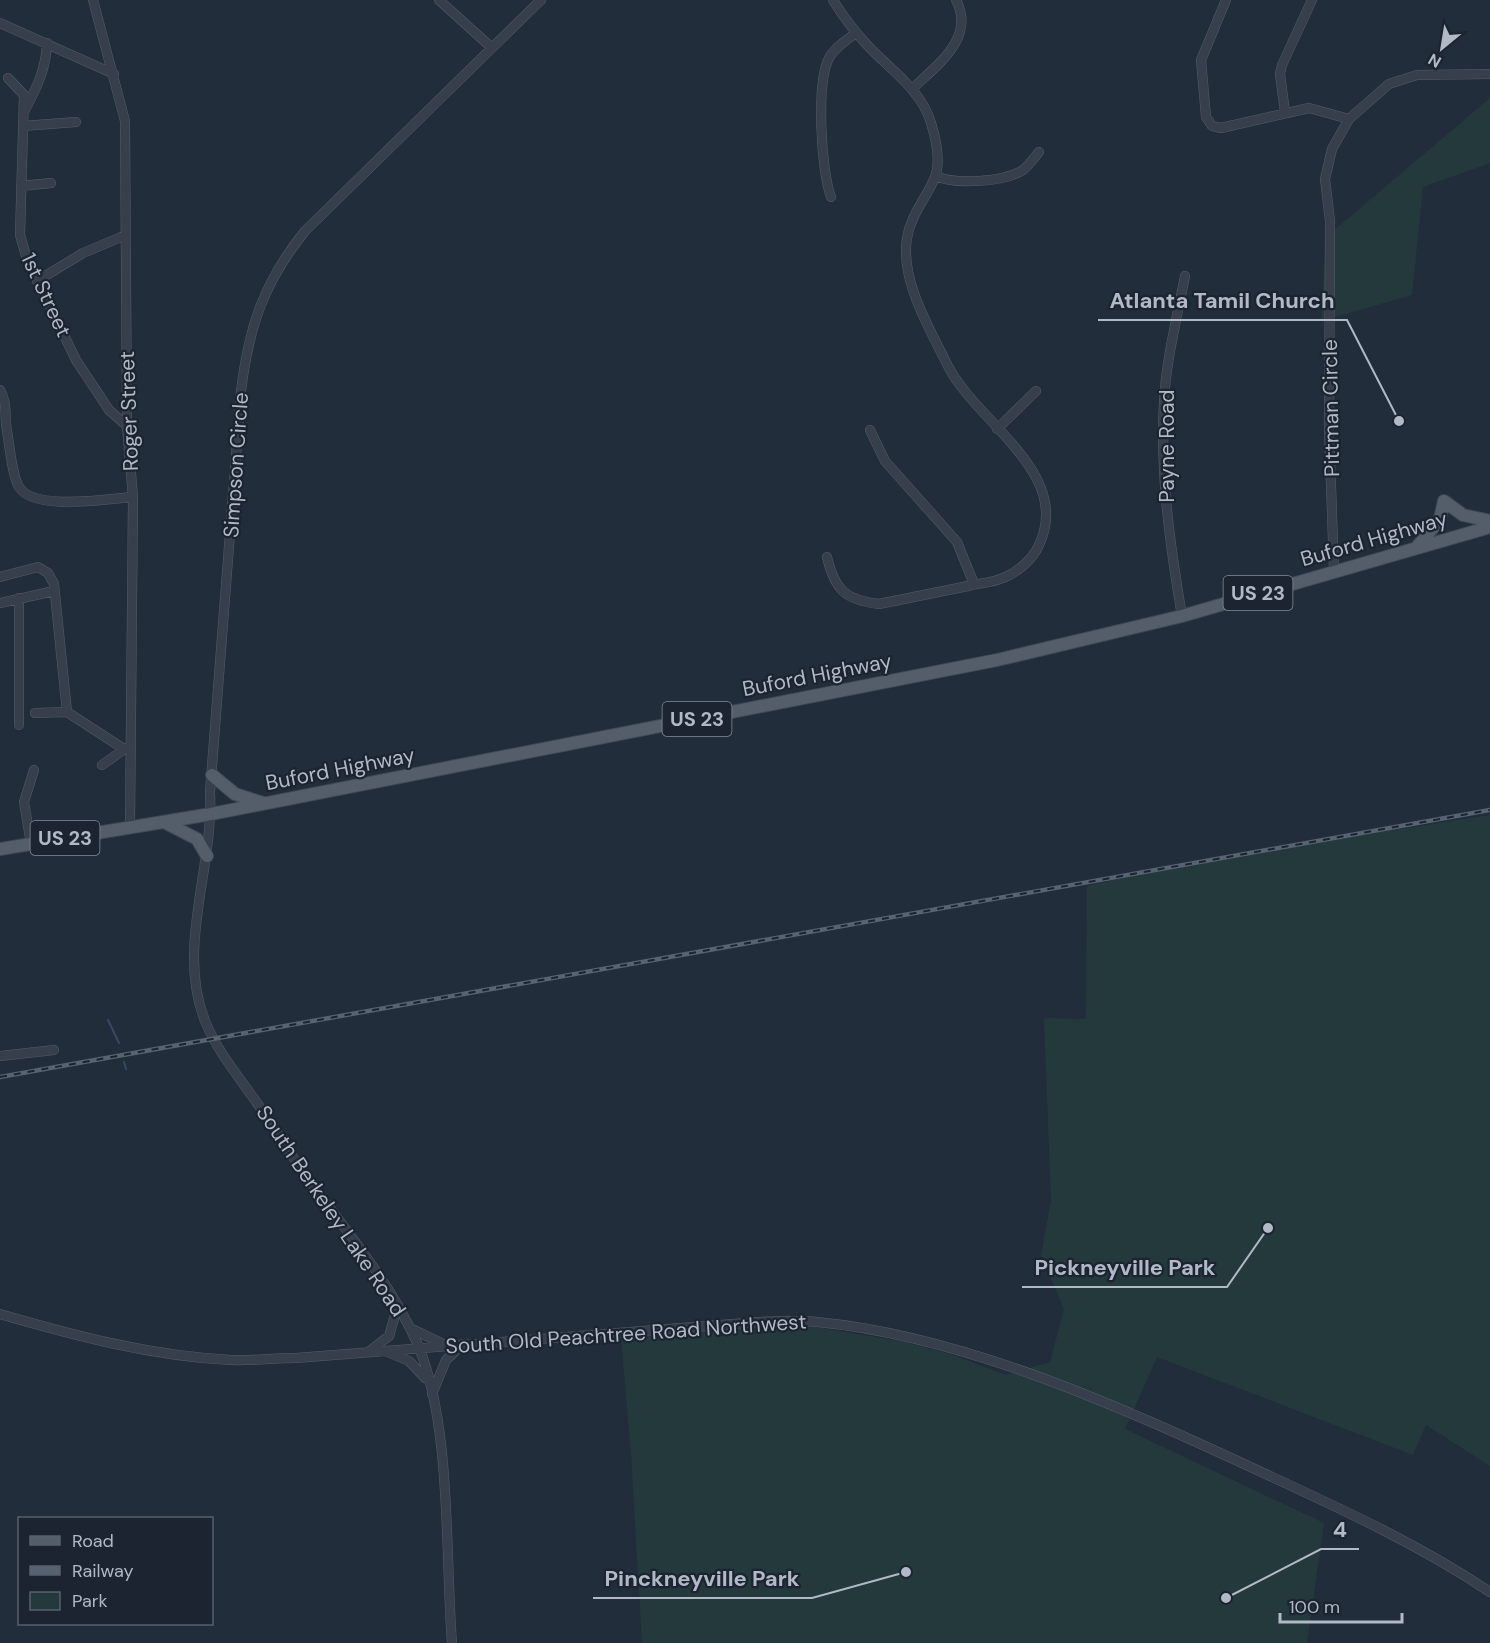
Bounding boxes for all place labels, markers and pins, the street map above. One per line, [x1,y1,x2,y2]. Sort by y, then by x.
callout: Atlanta Tamil Church [1098,280,1347,320]
callout: Pickneyville Park [1022,1247,1227,1287]
callout: 4 [1321,1509,1359,1549]
callout: Pinckneyville Park [593,1558,812,1598]

